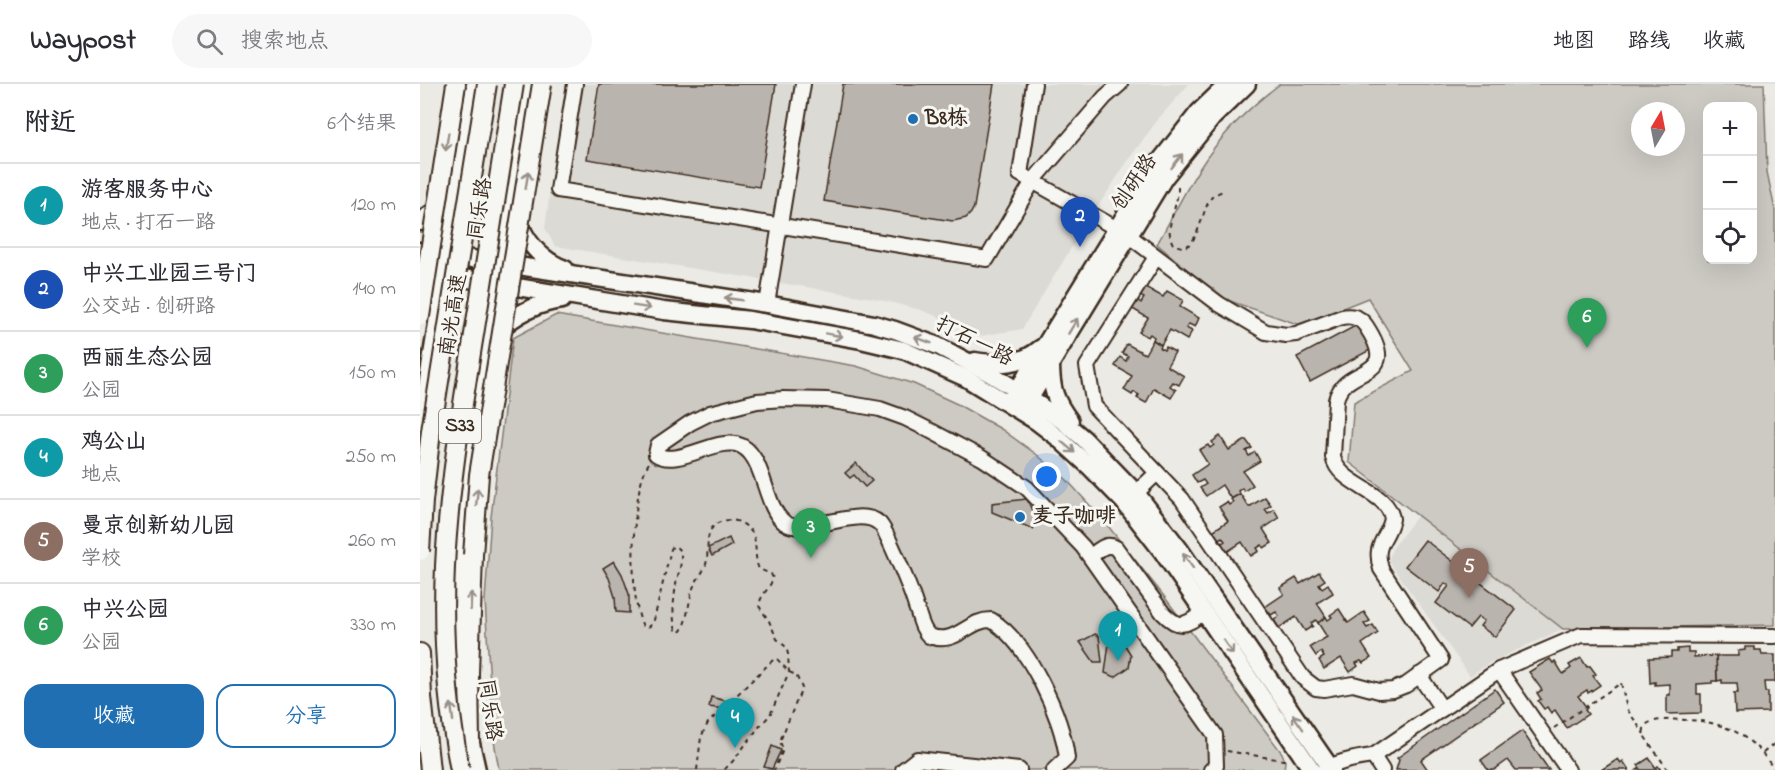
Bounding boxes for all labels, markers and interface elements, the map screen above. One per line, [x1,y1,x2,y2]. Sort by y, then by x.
search box [172,14,592,68]
text: Waypost [30,21,136,62]
icon: search [193,25,226,58]
text: 搜索地点 [241,26,329,58]
text: 地图 [1553,27,1595,57]
text: 路线 [1628,27,1670,57]
text: 收藏 [1703,27,1745,57]
north arrow [1631,102,1685,156]
map controls [1703,102,1757,264]
button: + [1703,102,1757,156]
place label: B8栋 [924,104,968,134]
text: 附近 [24,105,76,143]
text: 6个结果 [327,110,396,139]
marker: B8栋 [906,112,920,126]
one-way arrow [442,131,453,151]
street label: 创研路 [1105,148,1165,218]
one-way arrow [1170,153,1183,169]
button: − [1703,156,1757,210]
one-way arrow [522,171,533,191]
text: 游客服务中心 [81,175,213,207]
street label: 同乐路 [461,176,501,242]
text: 1 [40,191,47,220]
text: 120 m [351,191,396,220]
pin: 2 [1060,198,1100,247]
text: 地点 · 打石一路 [81,209,215,238]
button: locate [1703,210,1757,264]
text: 中兴工业园三号门 [81,259,257,291]
street label: 南光高速 [433,271,475,359]
text: 2 [39,275,48,304]
text: 140 m [352,275,396,304]
text: 公交站 · 创研路 [81,293,215,322]
one-way arrow [724,294,744,305]
pin: 6 [1568,298,1606,348]
one-way arrow [631,302,651,313]
street label: 打石一路 [930,310,1018,374]
one-way arrow [1068,318,1080,335]
one-way arrow [824,330,844,341]
one-way arrow [915,334,933,345]
text: 西丽生态公园 [81,343,213,375]
text: 3 [39,359,48,388]
text: 150 m [349,359,396,388]
text: 公园 [81,377,121,406]
road number: S33 [439,409,481,443]
text: 鸡公山 [81,427,147,459]
one-way arrow [1060,440,1075,454]
text: 4 [39,443,48,472]
text: 250 m [345,443,396,472]
text: 地点 [81,461,121,490]
your location [1032,462,1061,491]
one-way arrow [472,488,483,508]
place label: 麦子咖啡 [1032,502,1116,532]
pin: 3 [792,508,830,558]
marker: 麦子咖啡 [1013,510,1027,524]
text: 曼京创新幼儿园 [81,511,235,543]
text: 5 [38,527,49,556]
text: 260 m [348,527,396,556]
text: 学校 [81,545,121,574]
pin: 5 [1450,548,1488,598]
one-way arrow [1182,553,1194,570]
one-way arrow [466,591,477,611]
text: 中兴公园 [81,595,169,627]
text: 6 [39,611,48,640]
text: 330 m [350,611,396,640]
pin: 1 [1098,612,1138,661]
text: 公园 [81,629,121,658]
one-way arrow [1222,638,1234,655]
street label: 同乐路 [470,677,508,743]
button: 收藏 [24,684,204,748]
button: 分享 [216,684,396,748]
pin: 4 [716,698,754,748]
one-way arrow [446,703,457,722]
one-way arrow [1292,714,1304,730]

